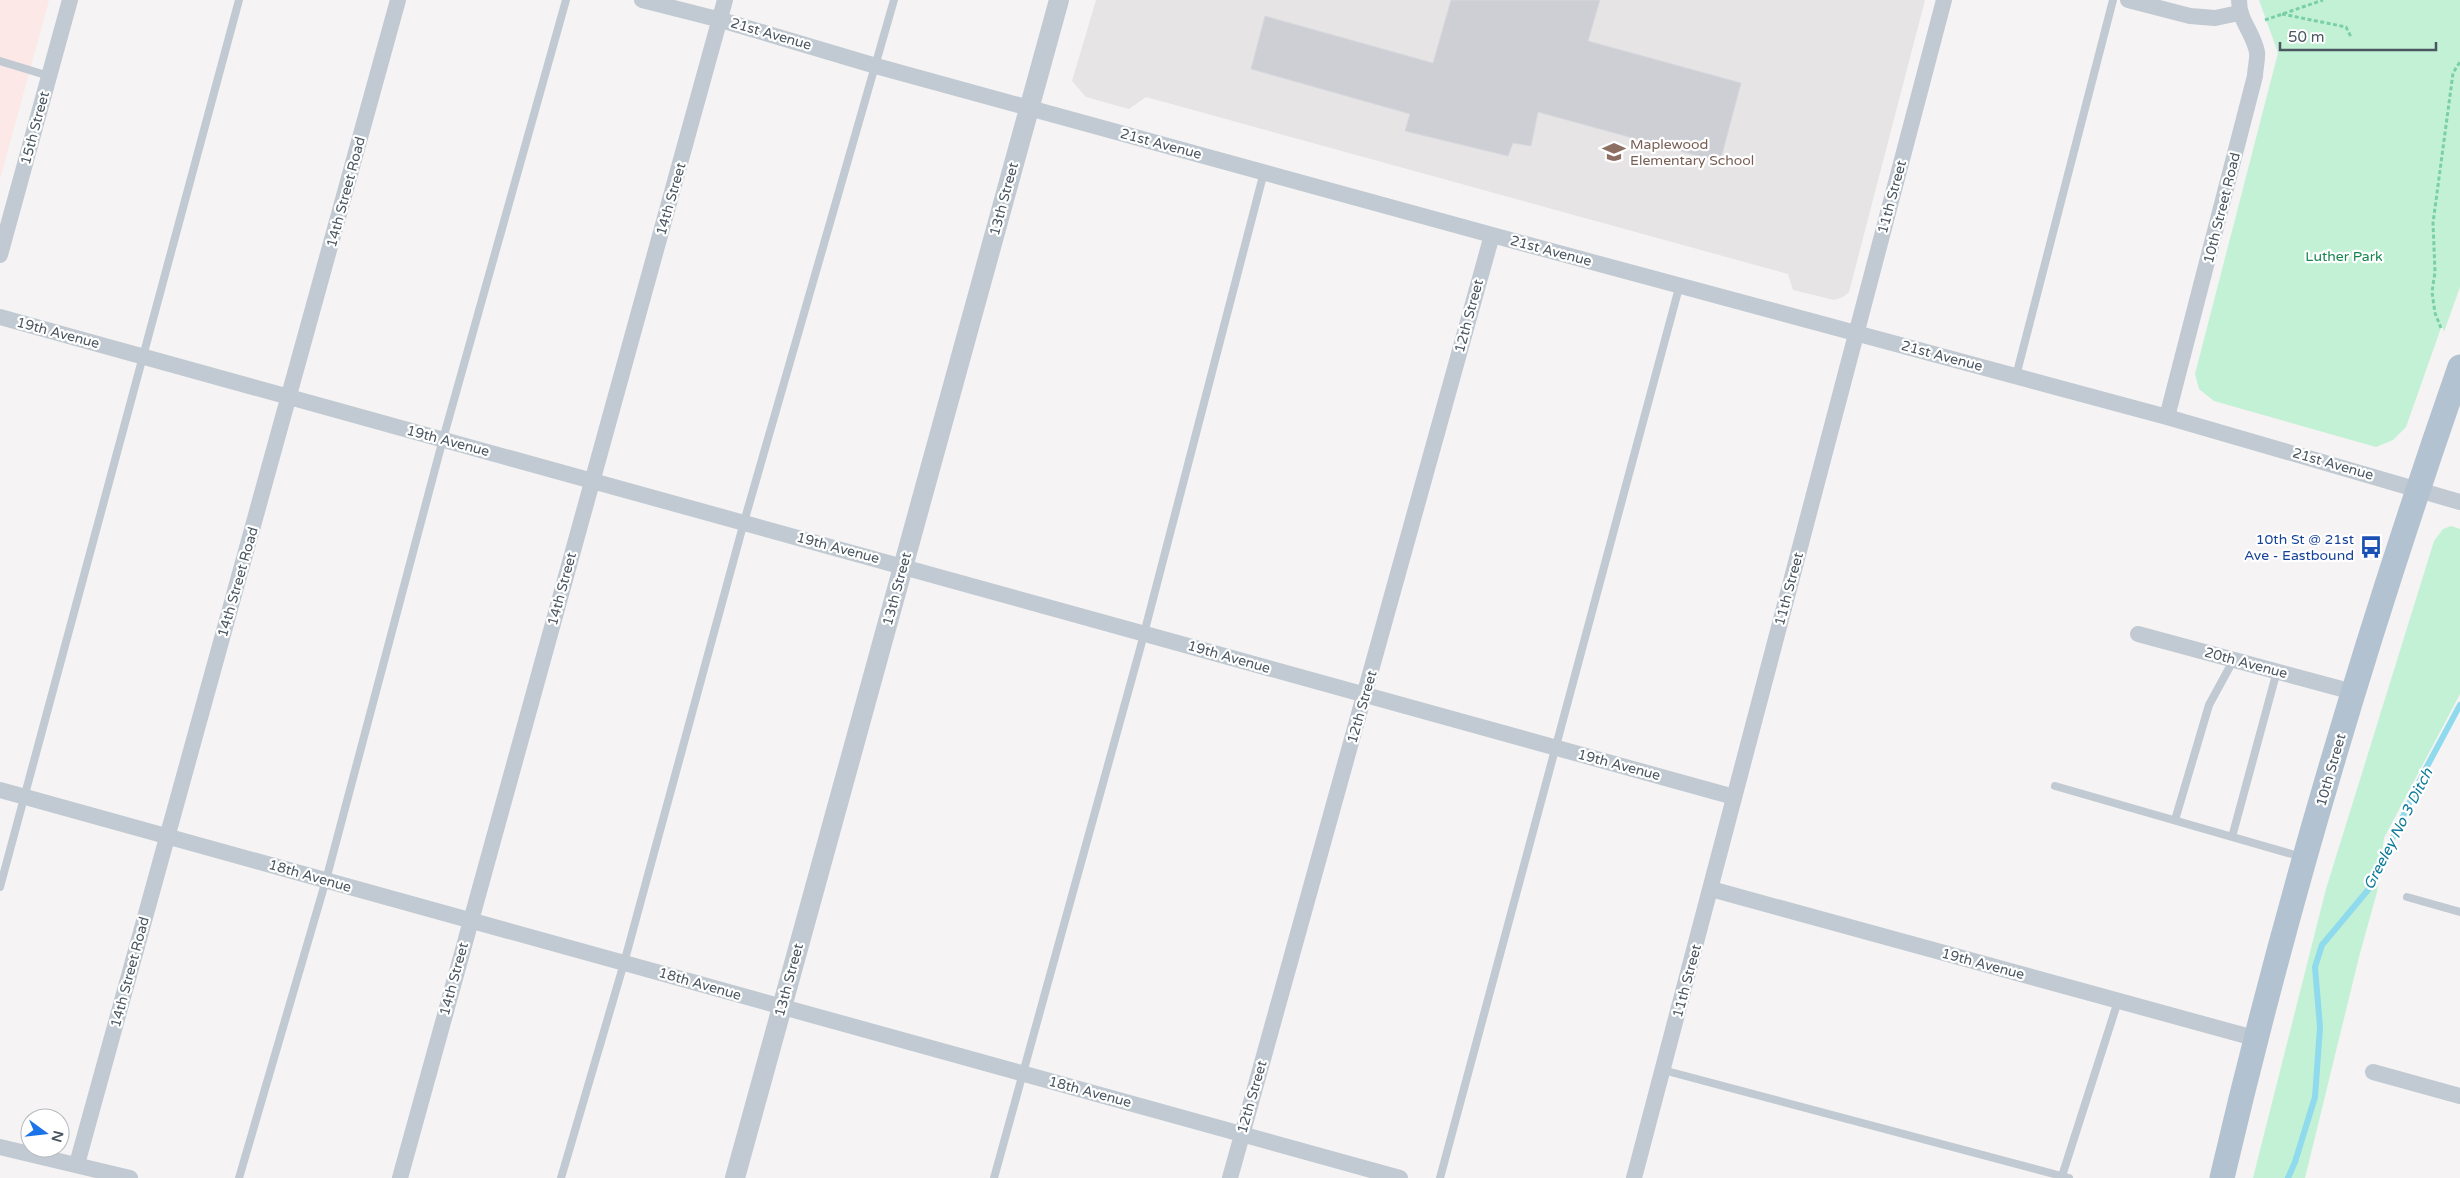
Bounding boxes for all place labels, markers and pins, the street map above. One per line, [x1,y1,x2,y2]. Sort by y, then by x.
place label: Maplewood Elementary School [1630,136,1754,169]
school or university icon: Maplewood Elementary School [1601,139,1627,165]
place label: 10th St @ 21st Ave - Eastbound [2244,531,2355,564]
bus stop icon: 10th St @ 21st Ave - Eastbound [2358,534,2384,560]

